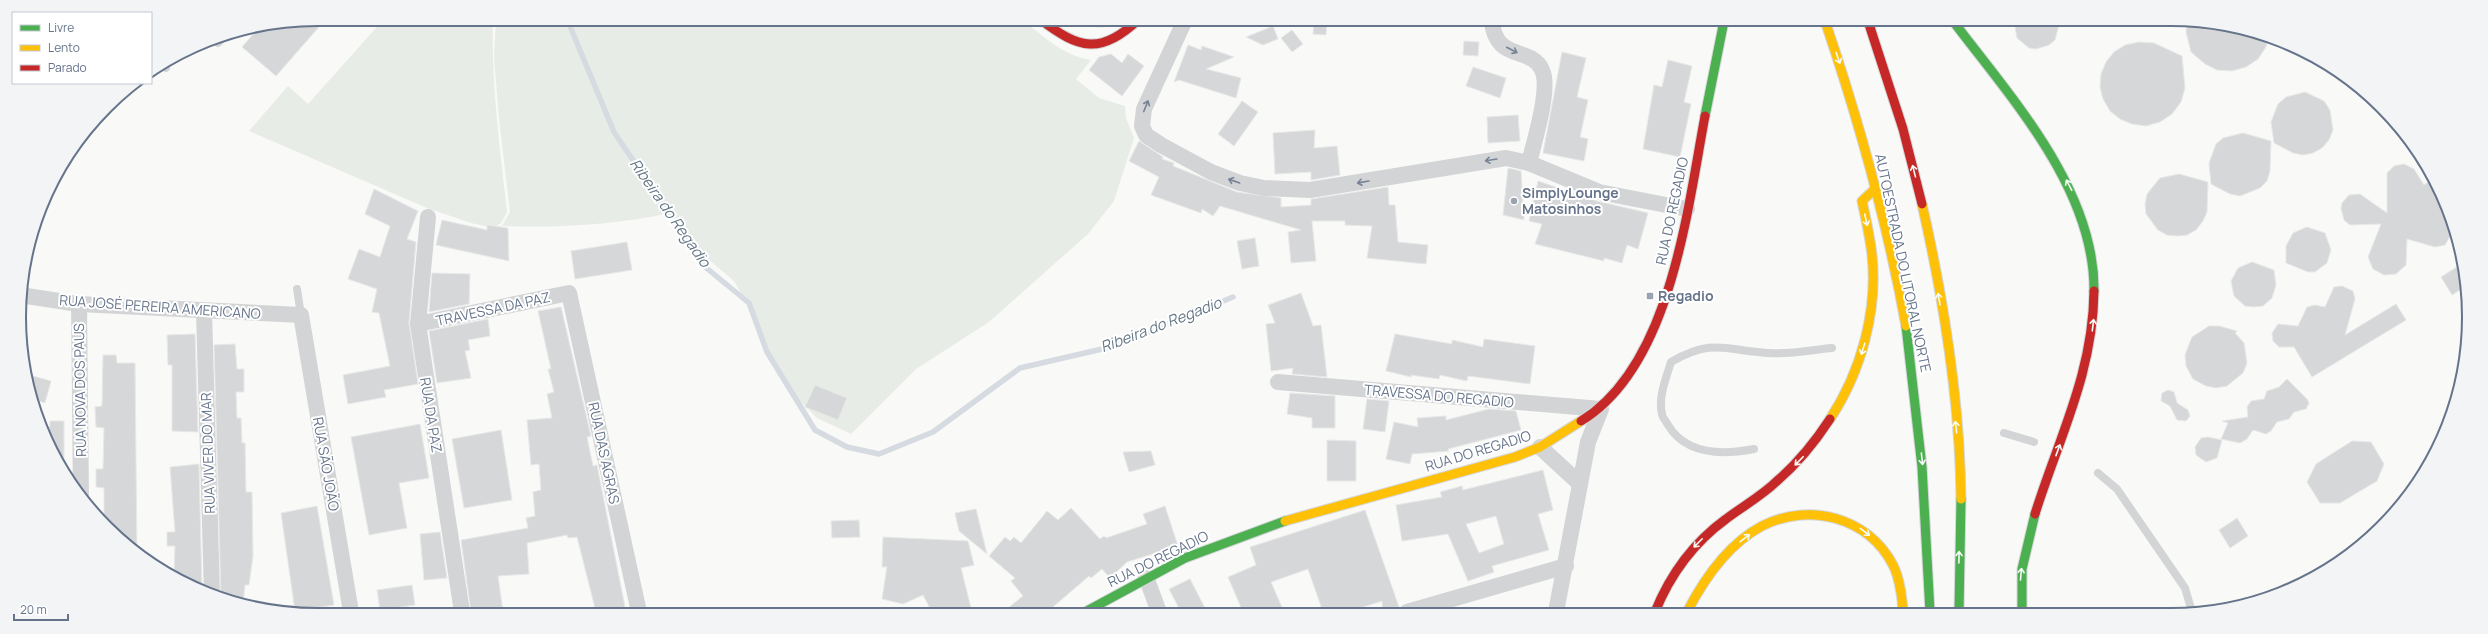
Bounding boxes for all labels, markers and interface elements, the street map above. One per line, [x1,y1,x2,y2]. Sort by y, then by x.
legend [12,12,152,84]
text: Livre [48,19,74,36]
text: Lento [48,39,80,56]
one-way arrow [1505,47,1517,54]
one-way arrow [1834,52,1842,64]
text: Parado [48,59,87,76]
one-way arrow [1143,101,1151,113]
street label: AUTOESTRADA DO LITORAL NORTE [1871,152,1936,374]
water label: Ribeira do Regadio [625,154,716,272]
street label: RUA DO REGADIO [1651,155,1692,267]
one-way arrow [1485,156,1498,164]
one-way arrow [1910,165,1917,178]
one-way arrow [1228,177,1241,184]
one-way arrow [1357,178,1370,186]
one-way arrow [2064,179,2072,191]
place label: SimplyLounge Matosinhos [1522,183,1619,218]
marker: SimplyLounge Matosinhos [1509,196,1519,206]
one-way arrow [1862,214,1870,227]
place label: Regadio [1658,286,1714,305]
street label: TRAVESSA DA PAZ [434,287,552,330]
street label: RUA JOSÉ PEREIRA AMERICANO [59,290,261,323]
water label: Ribeira do Regadio [1097,291,1225,357]
marker: Regadio [1645,291,1655,301]
one-way arrow [1935,292,1943,305]
one-way arrow [2089,319,2097,332]
street label: RUA NOVA DOS PAUS [69,323,90,457]
one-way arrow [1859,342,1866,355]
street label: RUA DA PAZ [416,376,447,454]
street label: TRAVESSA DO REGADIO [1363,379,1515,412]
street label: RUA VIVER DO MAR [196,392,219,514]
street label: RUA DAS AGRAS [584,400,625,506]
street label: RUA SÃO JOÃO [309,415,344,512]
one-way arrow [1952,421,1960,434]
street label: RUA DO REGADIO [1423,425,1533,476]
one-way arrow [2055,443,2062,456]
one-way arrow [1918,452,1926,465]
one-way arrow [1794,456,1803,466]
street label: RUA DO REGADIO [1104,526,1211,591]
one-way arrow [1859,528,1870,536]
one-way arrow [1740,534,1751,543]
one-way arrow [1693,538,1703,548]
one-way arrow [1955,551,1963,564]
one-way arrow [2017,568,2024,581]
scale bar [14,596,68,622]
text: 20 m [20,601,47,618]

